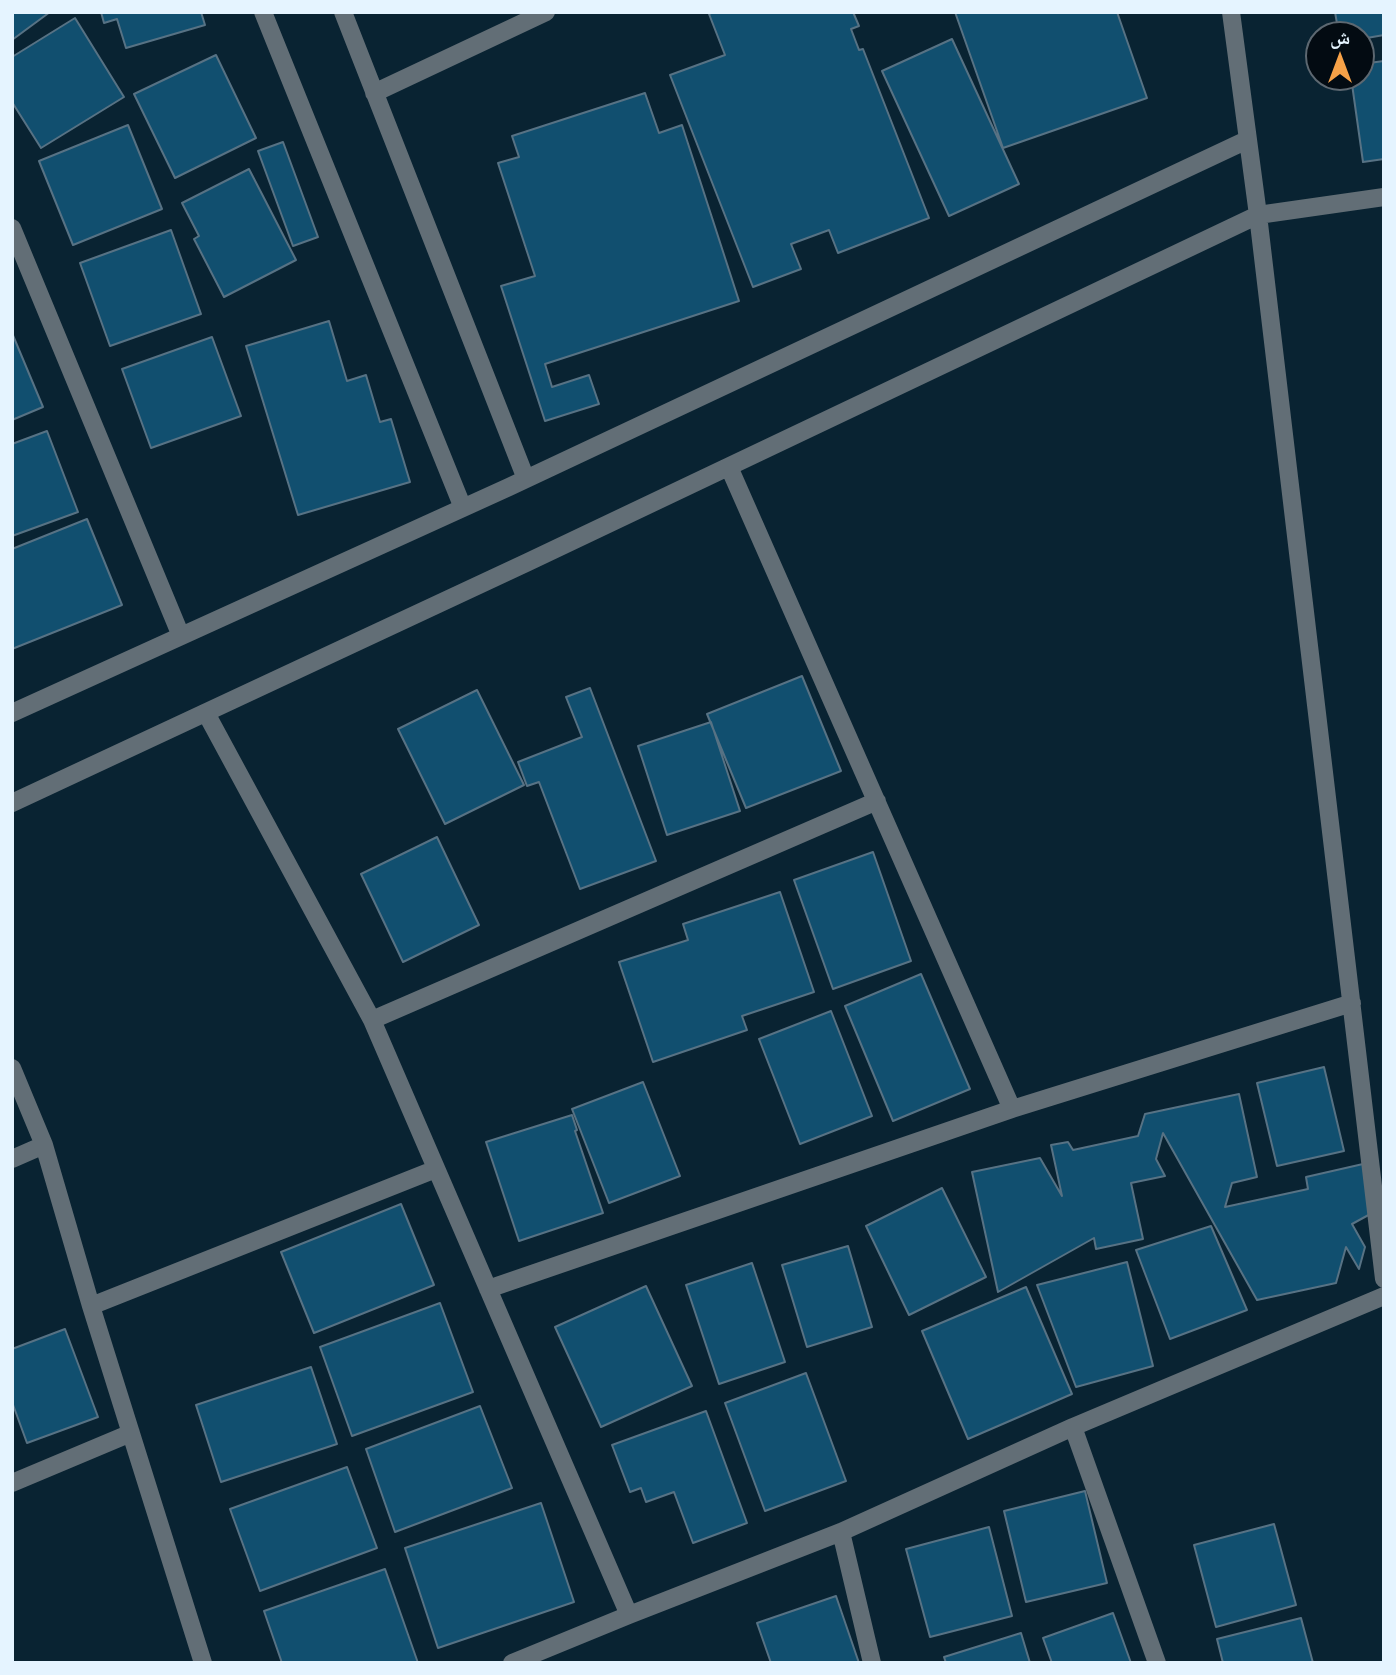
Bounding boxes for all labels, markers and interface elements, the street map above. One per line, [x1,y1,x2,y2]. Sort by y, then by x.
north arrow [1305,21,1375,91]
text: ش [1330,26,1350,48]

